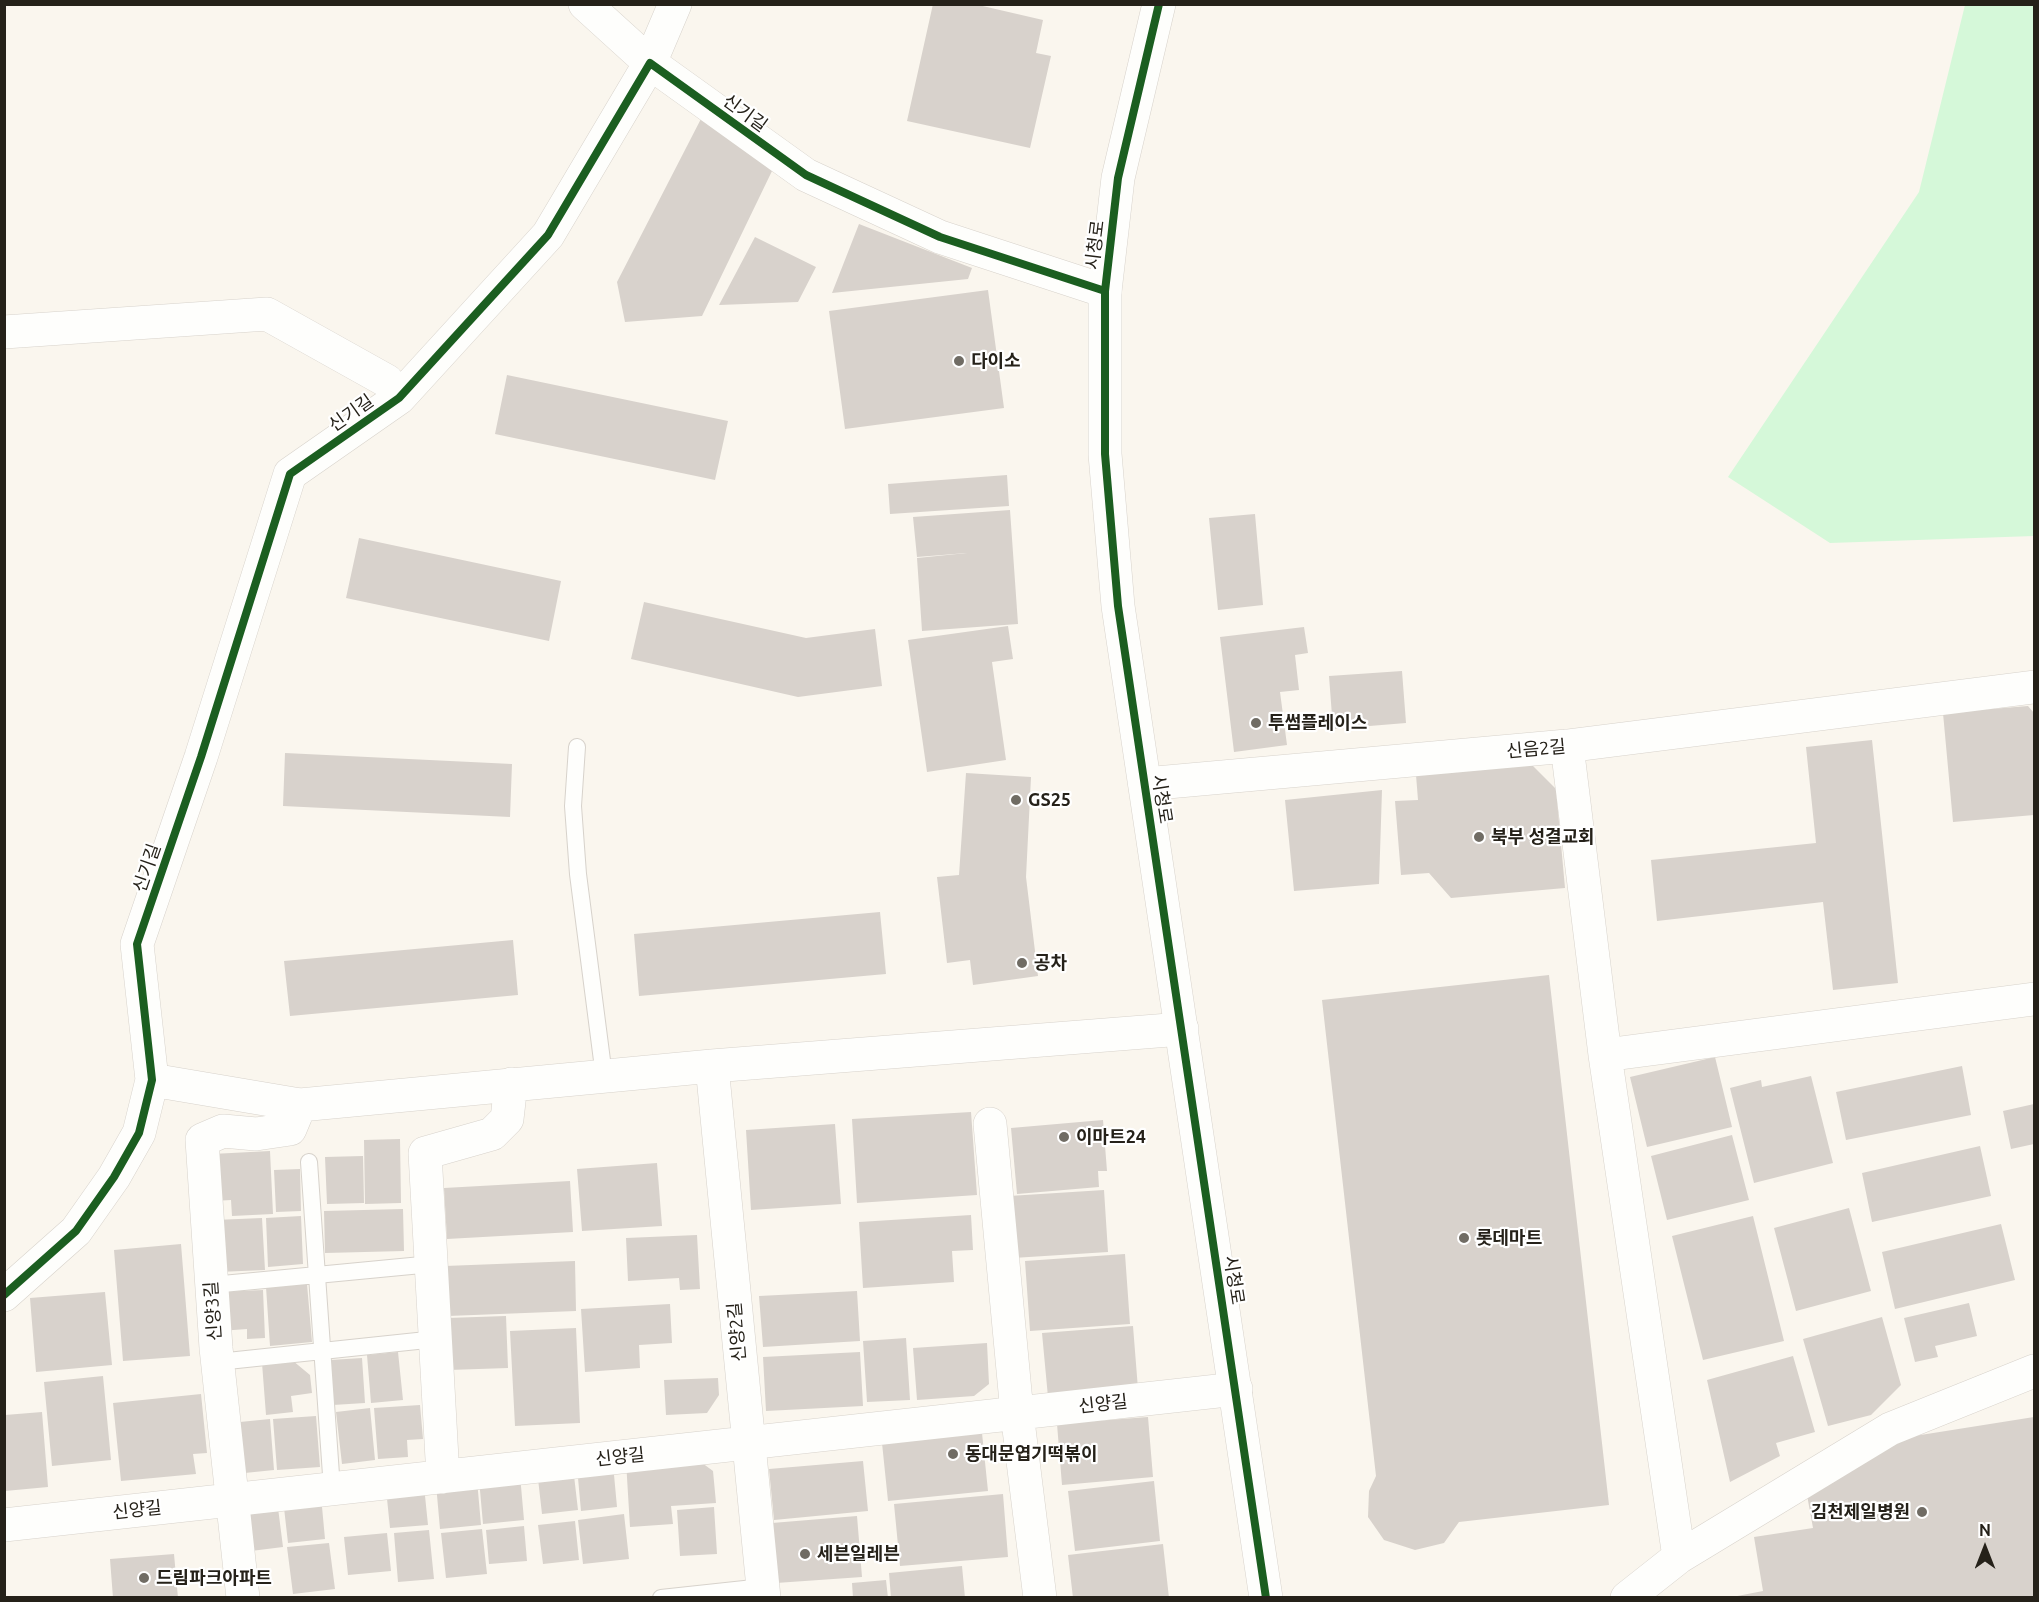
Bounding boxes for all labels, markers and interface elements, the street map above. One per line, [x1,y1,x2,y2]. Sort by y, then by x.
street label: 신기길 [719,90,771,136]
street label: 시청로 [1081,219,1109,271]
place label: 다이소 [971,350,1021,372]
marker: 다이소 [952,354,966,368]
street label: 신기길 [324,390,378,436]
place label: 투썸플레이스 [1268,712,1367,734]
marker: 투썸플레이스 [1249,716,1263,730]
street label: 신음2길 [1505,736,1567,762]
street label: 시청로 [1147,773,1177,825]
place label: GS25 [1028,789,1071,811]
marker: GS25 [1009,793,1023,807]
place label: 북부 성결교회 [1491,826,1595,848]
marker: 북부 성결교회 [1472,830,1486,844]
street label: 신기길 [129,841,165,895]
place label: 공차 [1034,952,1067,974]
marker: 공차 [1015,956,1029,970]
place label: 이마트24 [1076,1126,1146,1148]
marker: 이마트24 [1057,1130,1071,1144]
place label: 롯데마트 [1476,1227,1542,1249]
marker: 롯데마트 [1457,1231,1471,1245]
street label: 시청로 [1219,1254,1249,1306]
street label: 신양3길 [200,1280,226,1342]
street label: 신양2길 [724,1301,750,1363]
street label: 신양길 [1077,1391,1129,1417]
place label: 동대문엽기떡볶이 [965,1443,1097,1465]
street label: 신양길 [594,1444,646,1470]
marker: 동대문엽기떡볶이 [946,1447,960,1461]
street label: 신양길 [111,1497,163,1523]
place label: 김천제일병원 [1811,1501,1910,1523]
marker: 김천제일병원 [1915,1505,1929,1519]
north arrow [1955,1518,2015,1578]
text: N [1979,1521,1991,1539]
place label: 세븐일레븐 [817,1543,900,1565]
marker: 세븐일레븐 [798,1547,812,1561]
place label: 드림파크아파트 [156,1567,272,1589]
marker: 드림파크아파트 [137,1571,151,1585]

